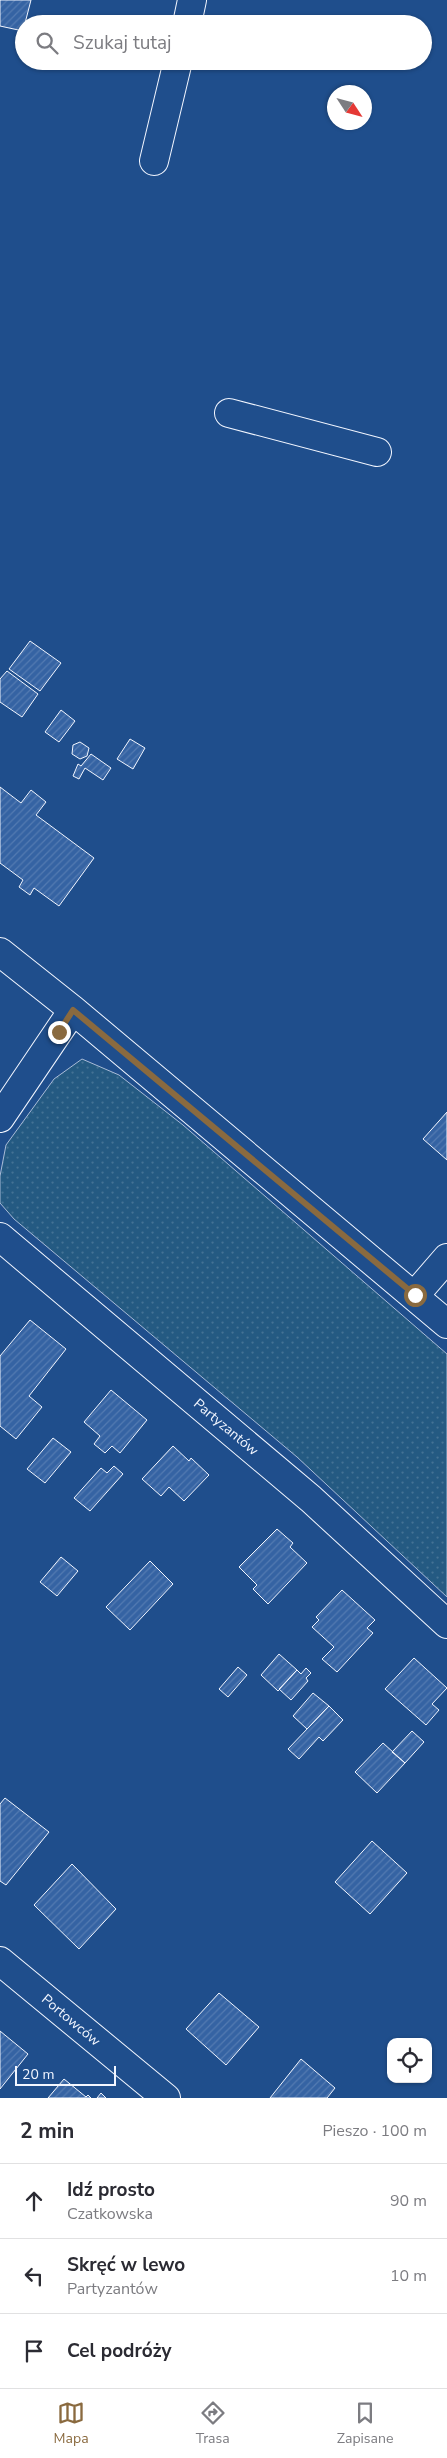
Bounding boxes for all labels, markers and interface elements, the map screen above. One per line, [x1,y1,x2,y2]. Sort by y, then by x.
search box [15,15,432,70]
icon: search [33,29,61,57]
text: Szukaj tutaj [73,30,172,56]
north arrow [327,85,372,130]
route end [48,1021,71,1044]
route start [404,1284,427,1307]
street label: Partyzantów [189,1394,263,1460]
street label: Portowców [37,1990,105,2050]
map controls [387,2038,432,2083]
button: locate [387,2038,432,2083]
scale bar [15,2063,116,2086]
text: 20 m [22,2065,54,2084]
text: 2 min [20,2117,74,2145]
text: Pieszo · 100 m [322,2120,427,2142]
text: Idź prosto [67,2177,155,2203]
icon: ahead [20,2187,48,2215]
text: 90 m [390,2190,427,2212]
text: Czatkowska [67,2203,153,2225]
text: Skręć w lewo [67,2252,185,2278]
icon: left [20,2262,48,2290]
text: 10 m [390,2265,427,2287]
text: Partyzantów [67,2278,158,2300]
icon: arrive [20,2337,48,2365]
text: Cel podróży [67,2338,171,2364]
tab: Mapa [54,2399,89,2448]
tab: Trasa [196,2399,230,2448]
tab: Zapisane [337,2399,393,2448]

